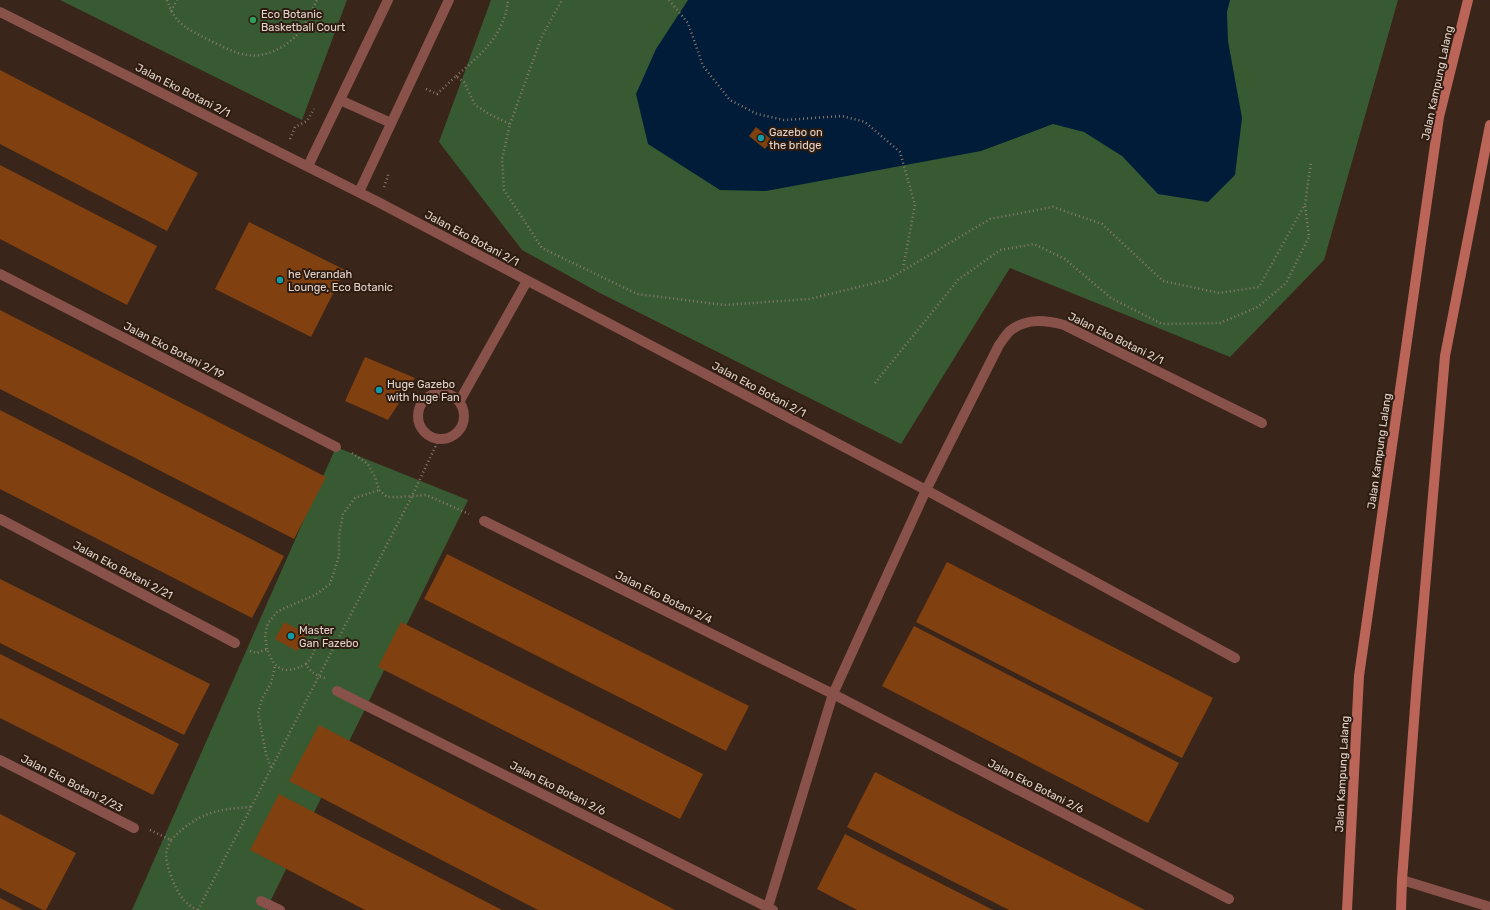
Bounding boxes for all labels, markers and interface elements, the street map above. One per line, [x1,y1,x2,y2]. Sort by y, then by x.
place label: Eco Botanic Basketball Court [261,8,346,34]
marker: Eco Botanic Basketball Court [248,15,258,25]
street label: Jalan Kampung Lalang [1419,25,1456,142]
street label: Jalan Eko Botani 2/1 [133,61,232,120]
place label: Gazebo on the bridge [769,126,823,152]
marker: Gazebo on the bridge [756,133,766,143]
street label: Jalan Eko Botani 2/1 [423,208,521,269]
place label: he Verandah Lounge, Eco Botanic [288,268,393,294]
marker: he Verandah Lounge, Eco Botanic [275,275,285,285]
street label: Jalan Eko Botani 2/1 [1066,310,1166,367]
street label: Jalan Eko Botani 2/19 [121,319,226,381]
street label: Jalan Eko Botani 2/1 [710,359,808,420]
place label: Huge Gazebo with huge Fan [387,378,460,404]
marker: Huge Gazebo with huge Fan [374,385,384,395]
street label: Jalan Kampung Lalang [1365,392,1394,510]
street label: Jalan Eko Botani 2/21 [71,539,175,602]
street label: Jalan Eko Botani 2/4 [613,568,714,627]
place label: Master Gan Fazebo [299,624,359,650]
marker: Master Gan Fazebo [286,631,296,641]
street label: Jalan Kampung Lalang [1333,715,1352,833]
street label: Jalan Eko Botani 2/23 [19,752,125,815]
street label: Jalan Eko Botani 2/6 [986,757,1086,816]
street label: Jalan Eko Botani 2/6 [508,759,608,818]

